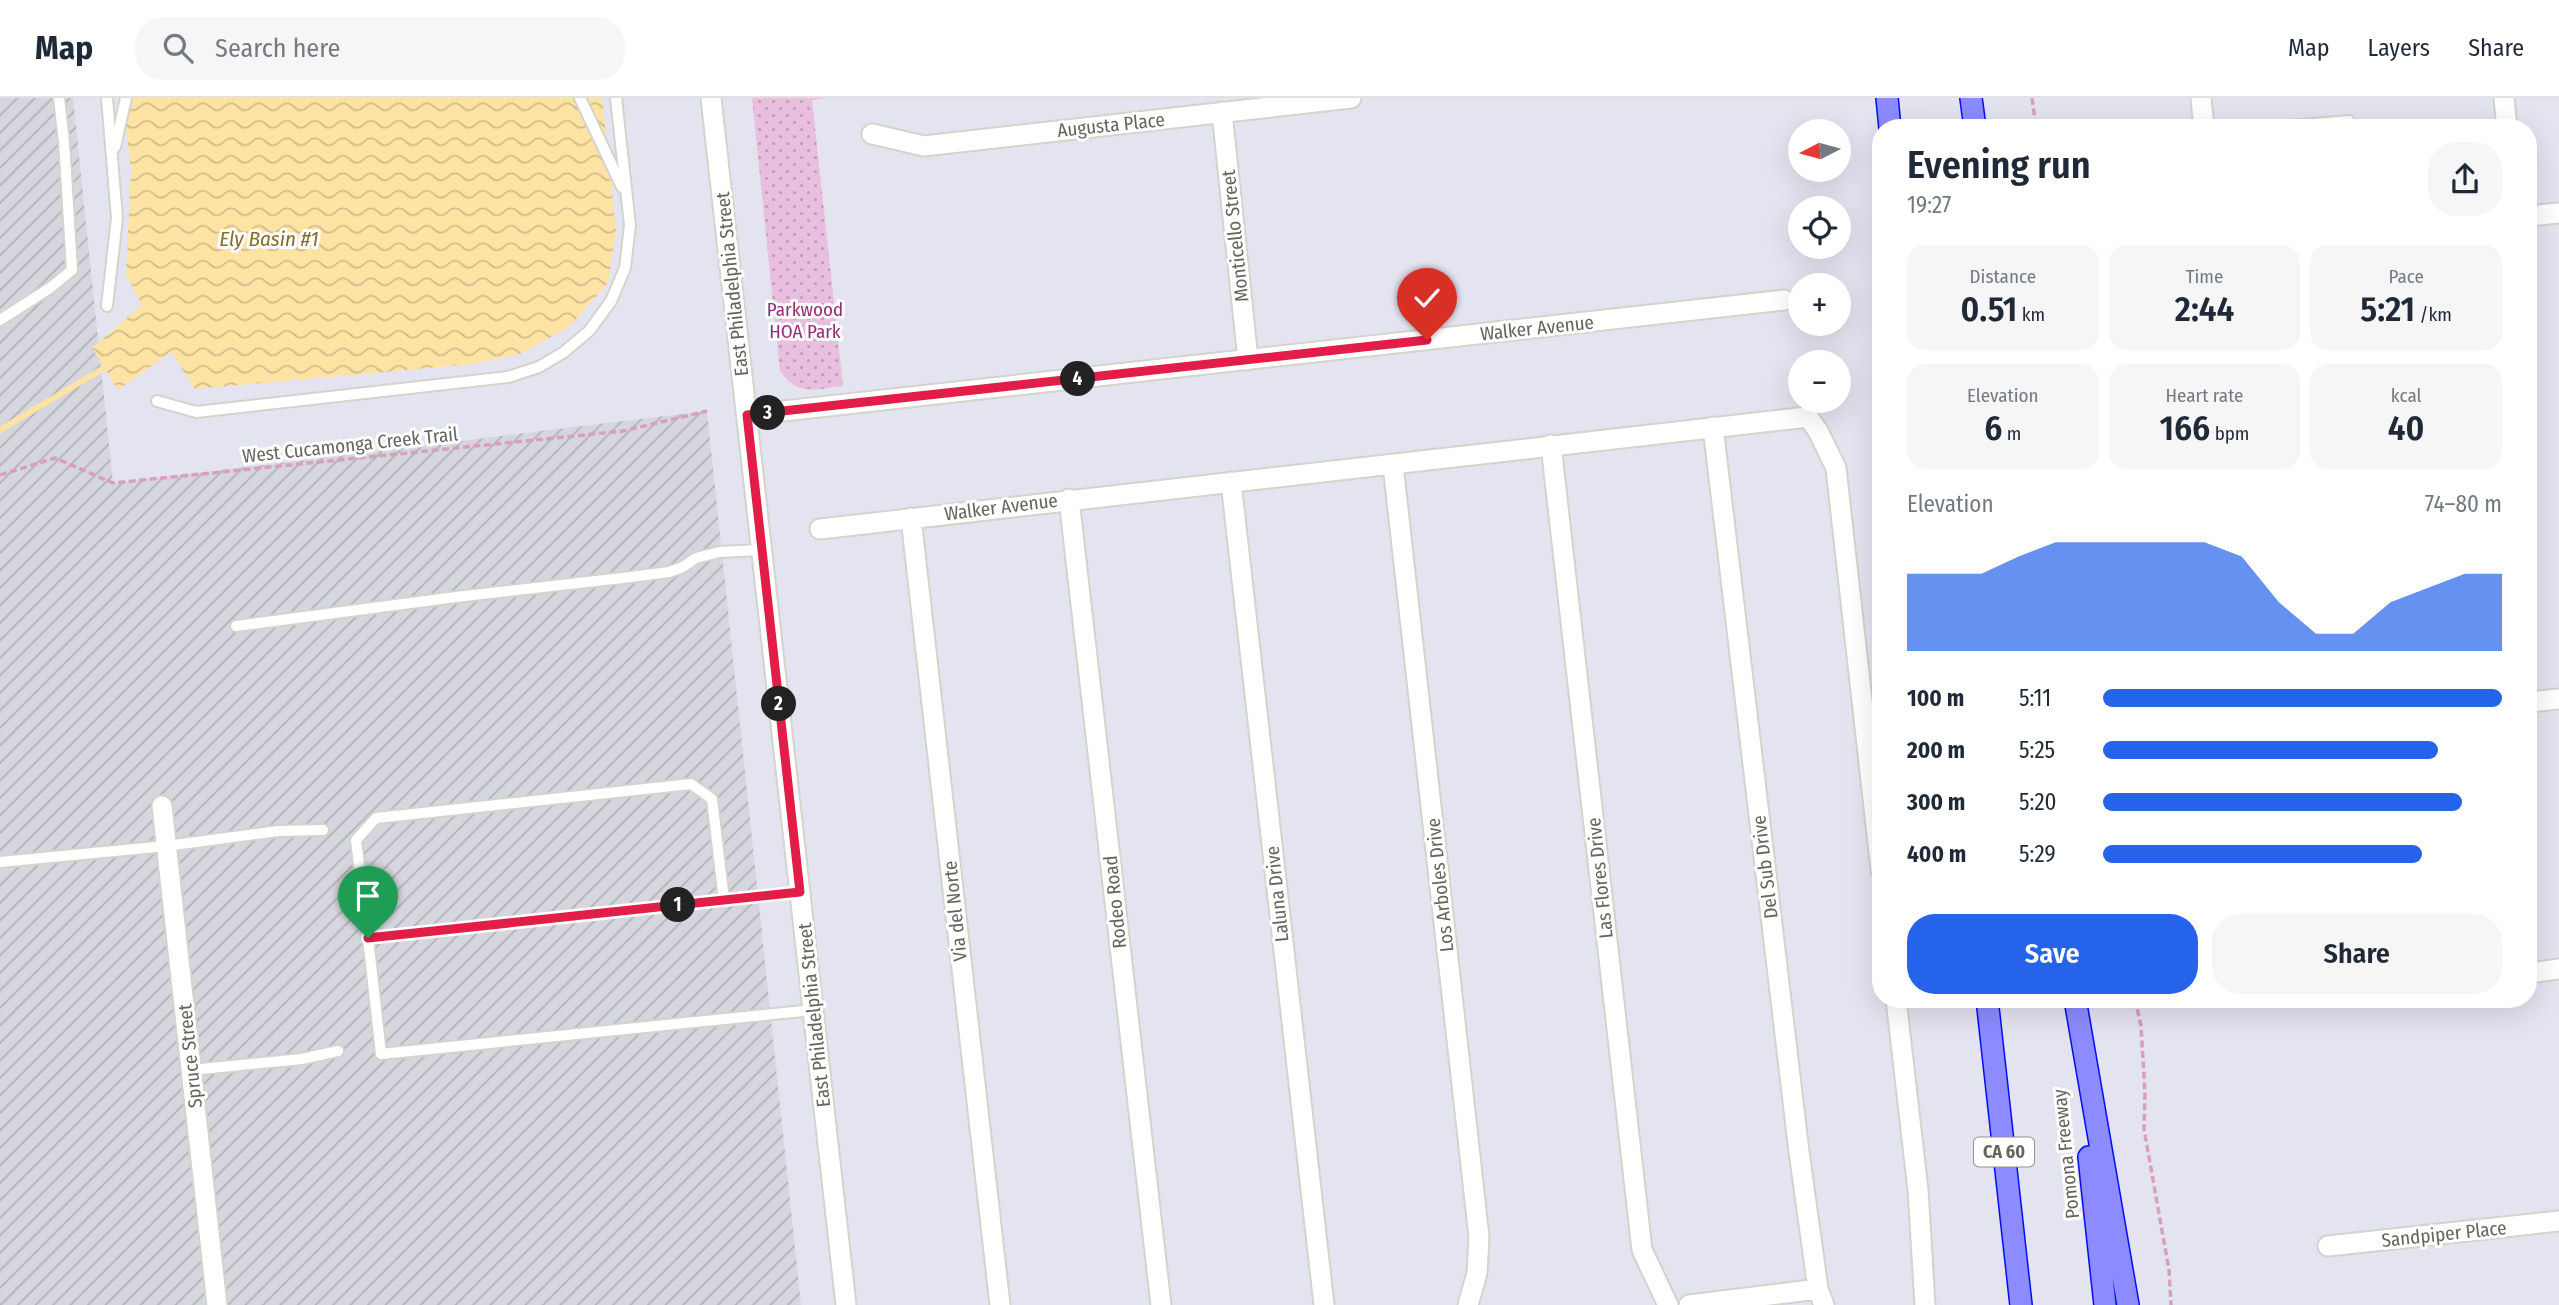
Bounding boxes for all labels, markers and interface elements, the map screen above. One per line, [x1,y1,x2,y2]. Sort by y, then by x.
search box [135,17,625,80]
text: Map [35,28,93,68]
icon: search [159,29,197,67]
text: Search here [215,33,340,64]
text: Map [2288,34,2330,62]
text: Layers [2368,34,2430,62]
text: Share [2468,34,2524,62]
street label: Augusta Place [1056,108,1166,142]
north arrow [1788,119,1852,182]
map controls [1788,119,1851,413]
text: Evening run [1907,142,2091,188]
button: share [2428,142,2502,216]
street label: Monticello Street [1217,168,1253,303]
street label: East Philadelphia Street [711,190,753,377]
text: 19:27 [1907,191,1951,219]
button: locate [1788,196,1851,259]
water label: Ely Basin #1 [219,226,319,252]
text: Distance [1970,265,2036,288]
text: Time [2186,265,2223,288]
text: Pace [2388,265,2424,288]
pin [1397,268,1457,340]
button: + [1788,273,1851,336]
icon: check [1408,279,1446,317]
text: 0.51 [1960,288,2017,330]
text: 2:44 [2175,288,2234,330]
text: 5:21 [2360,288,2415,330]
park label: Parkwood HOA Park [767,298,843,343]
text: km [2017,303,2045,326]
text: /km [2415,303,2452,326]
street label: Walker Avenue [1479,311,1595,345]
button: − [1788,350,1851,413]
pin: 4 [1060,362,1096,396]
text: 4 [1073,367,1082,390]
text: Elevation [1967,384,2039,407]
text: Heart rate [2165,384,2244,407]
text: kcal [2391,384,2422,407]
pin: 3 [750,396,786,430]
text: 3 [763,401,772,424]
text: 6 [1984,407,2002,449]
text: 166 [2160,407,2210,449]
text: 40 [2388,407,2424,449]
street label: West Cucamonga Creek Trail [241,422,459,468]
text: m [2002,422,2021,445]
text: bpm [2210,422,2249,445]
street label: Walker Avenue [943,489,1059,525]
text: Elevation [1907,490,1994,518]
text: 74–80 m [2425,490,2502,518]
text: 100 m [1907,684,1964,712]
text: 5:11 [2019,684,2051,712]
pin: 2 [762,686,796,722]
text: 2 [774,692,783,715]
text: 200 m [1907,736,1965,764]
text: 5:25 [2019,736,2055,764]
text: 300 m [1907,788,1965,816]
text: 5:20 [2019,788,2057,816]
street label: Del Sub Drive [1747,814,1783,920]
street label: Las Flores Drive [1582,816,1618,940]
street label: Los Arboles Drive [1422,817,1458,953]
text: 400 m [1907,840,1966,868]
text: 5:29 [2019,840,2056,868]
street label: Laluna Drive [1261,845,1293,943]
street label: Rodeo Road [1099,854,1131,950]
street label: Via del Norte [938,860,972,962]
pin [338,866,398,938]
icon: arrive [349,877,387,915]
pin: 1 [660,888,696,922]
text: 1 [673,893,682,916]
button: Save [1907,914,2198,994]
button: Share [2212,914,2502,994]
street label: East Philadelphia Street [793,921,835,1108]
street label: Spruce Street [173,1002,207,1109]
street label: Pomona Freeway [2048,1088,2084,1220]
road number: CA 60 [1974,1138,2034,1167]
street label: Sandpiper Place [2380,1216,2508,1252]

